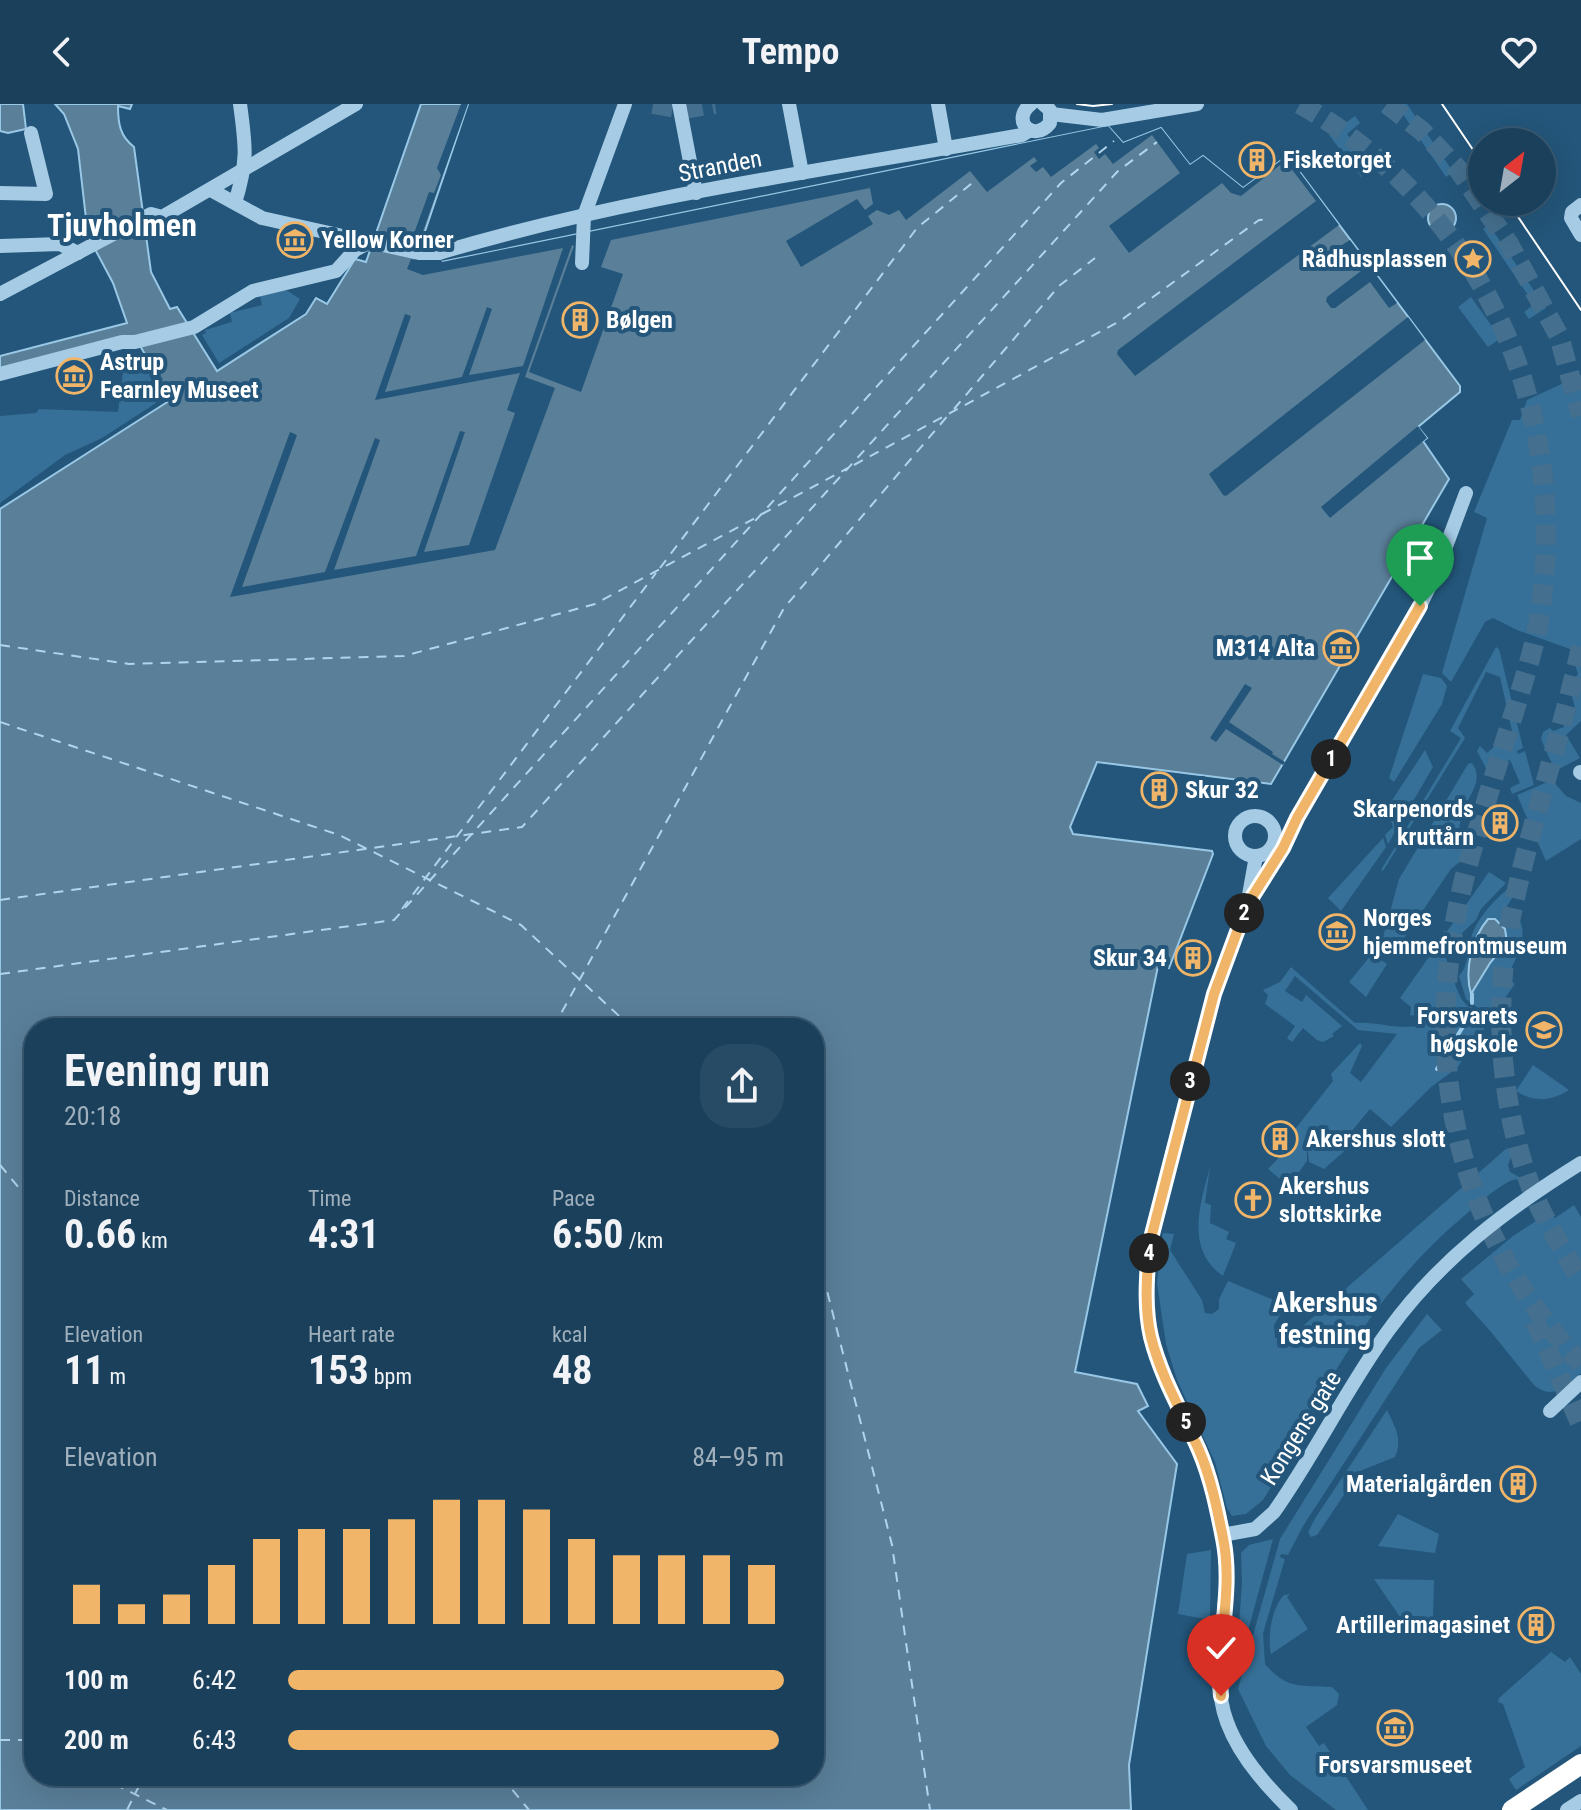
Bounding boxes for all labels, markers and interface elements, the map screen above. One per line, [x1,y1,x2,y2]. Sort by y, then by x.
icon: back [40,30,84,74]
icon: heart [1497,30,1541,74]
text: Tempo [742,31,839,73]
north arrow [1468,128,1556,216]
map controls [1468,128,1556,216]
building icon: Fisketorget [1238,141,1276,179]
street label: Stranden [676,144,764,188]
place label: Fisketorget [1283,146,1392,174]
district label: Tjuvholmen [47,206,197,244]
museum icon: Yellow Korner [276,221,314,259]
place label: Yellow Korner [321,226,454,254]
place icon: Rådhusplassen [1454,240,1492,278]
place label: Rådhusplassen [1302,245,1447,273]
building icon: Bølgen [561,301,599,339]
place label: Bølgen [606,306,673,334]
place label: Astrup Fearnley Museet [100,348,259,404]
museum icon: Astrup Fearnley Museet [55,357,93,395]
pin [1386,524,1454,606]
icon: arrive [1398,536,1442,580]
museum icon: M314 Alta [1322,629,1360,667]
place label: M314 Alta [1216,634,1315,662]
pin: 1 [1311,739,1351,779]
text: 1 [1325,746,1337,771]
building icon: Skur 32 [1140,771,1178,809]
place label: Skur 32 [1185,776,1259,804]
place label: Skarpenords kruttårn [1353,795,1474,851]
building icon: Skarpenords kruttårn [1481,804,1519,842]
pin: 2 [1224,893,1264,933]
text: 2 [1238,900,1250,925]
place label: Norges hjemmefrontmuseum [1363,904,1567,960]
museum icon: Norges hjemmefrontmuseum [1318,913,1356,951]
building icon: Skur 34 [1174,939,1212,977]
place label: Skur 34 [1093,944,1167,972]
place label: Forsvarets høgskole [1417,1002,1518,1058]
school or university icon: Forsvarets høgskole [1525,1011,1563,1049]
button: share [700,1044,784,1128]
text: Evening run [64,1045,270,1097]
pin: 3 [1170,1061,1210,1101]
text: 3 [1184,1068,1196,1093]
text: 20:18 [64,1101,121,1131]
building icon: Akershus slott [1261,1120,1299,1158]
place label: Akershus slott [1306,1125,1446,1153]
place label: Akershus slottskirke [1279,1172,1382,1228]
church icon: Akershus slottskirke [1234,1181,1272,1219]
text: Distance [64,1186,140,1211]
text: Time [308,1186,351,1211]
text: Pace [552,1186,595,1211]
text: 0.66 [64,1211,136,1258]
text: 4:31 [308,1211,380,1258]
text: 6:50 [552,1211,624,1258]
text: km [136,1228,168,1253]
text: /km [624,1228,663,1253]
pin: 4 [1129,1233,1169,1273]
text: 4 [1143,1240,1155,1265]
district label: Akershus festning [1272,1286,1378,1351]
text: Elevation [64,1322,143,1347]
text: Heart rate [308,1322,395,1347]
text: kcal [552,1322,587,1347]
text: 11 [64,1347,104,1394]
text: 153 [308,1347,369,1394]
text: 48 [552,1347,592,1394]
text: m [104,1364,126,1389]
text: bpm [369,1364,412,1389]
street label: Kongens gate [1255,1366,1347,1490]
pin: 5 [1166,1402,1206,1442]
text: 5 [1180,1409,1192,1434]
text: Elevation [64,1442,158,1472]
text: 84–95 m [692,1442,784,1472]
building icon: Materialgården [1499,1465,1537,1503]
place label: Materialgården [1346,1470,1492,1498]
building icon: Artillerimagasinet [1517,1606,1555,1644]
place label: Artillerimagasinet [1336,1611,1510,1639]
pin [1187,1614,1255,1696]
icon: check [1199,1626,1243,1670]
text: 100 m [64,1665,129,1695]
text: 6:42 [192,1665,237,1695]
museum icon: Forsvarsmuseet [1376,1709,1414,1747]
text: 200 m [64,1725,129,1755]
text: 6:43 [192,1725,237,1755]
place label: Forsvarsmuseet [1318,1751,1472,1779]

